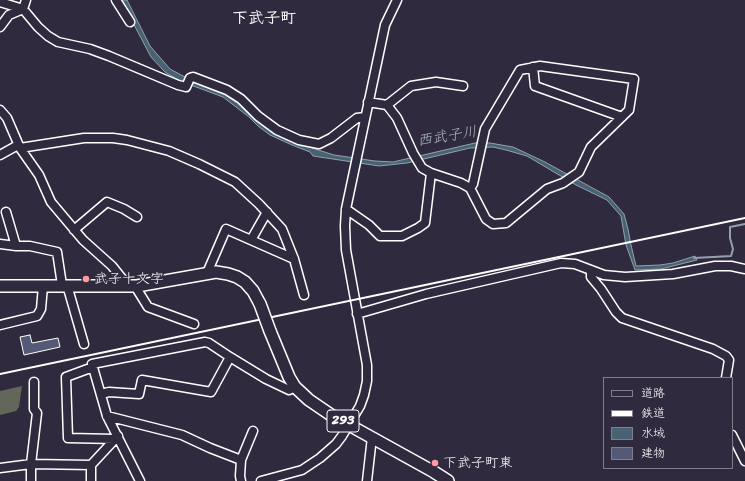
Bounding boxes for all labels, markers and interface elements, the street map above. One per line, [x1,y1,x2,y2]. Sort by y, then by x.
district label: 下武子町 [232,9,296,29]
water label: 西武子川 [416,123,478,151]
place label: 武子十文字 [94,271,164,287]
marker: 武子十文字 [81,274,91,284]
legend [603,377,733,469]
text: 道路 [641,382,665,404]
text: 鉄道 [641,402,665,424]
road number: 293 [327,410,359,432]
text: 水域 [641,422,665,444]
text: 建物 [641,442,665,464]
place label: 下武子町東 [443,455,513,471]
marker: 下武子町東 [430,458,440,468]

